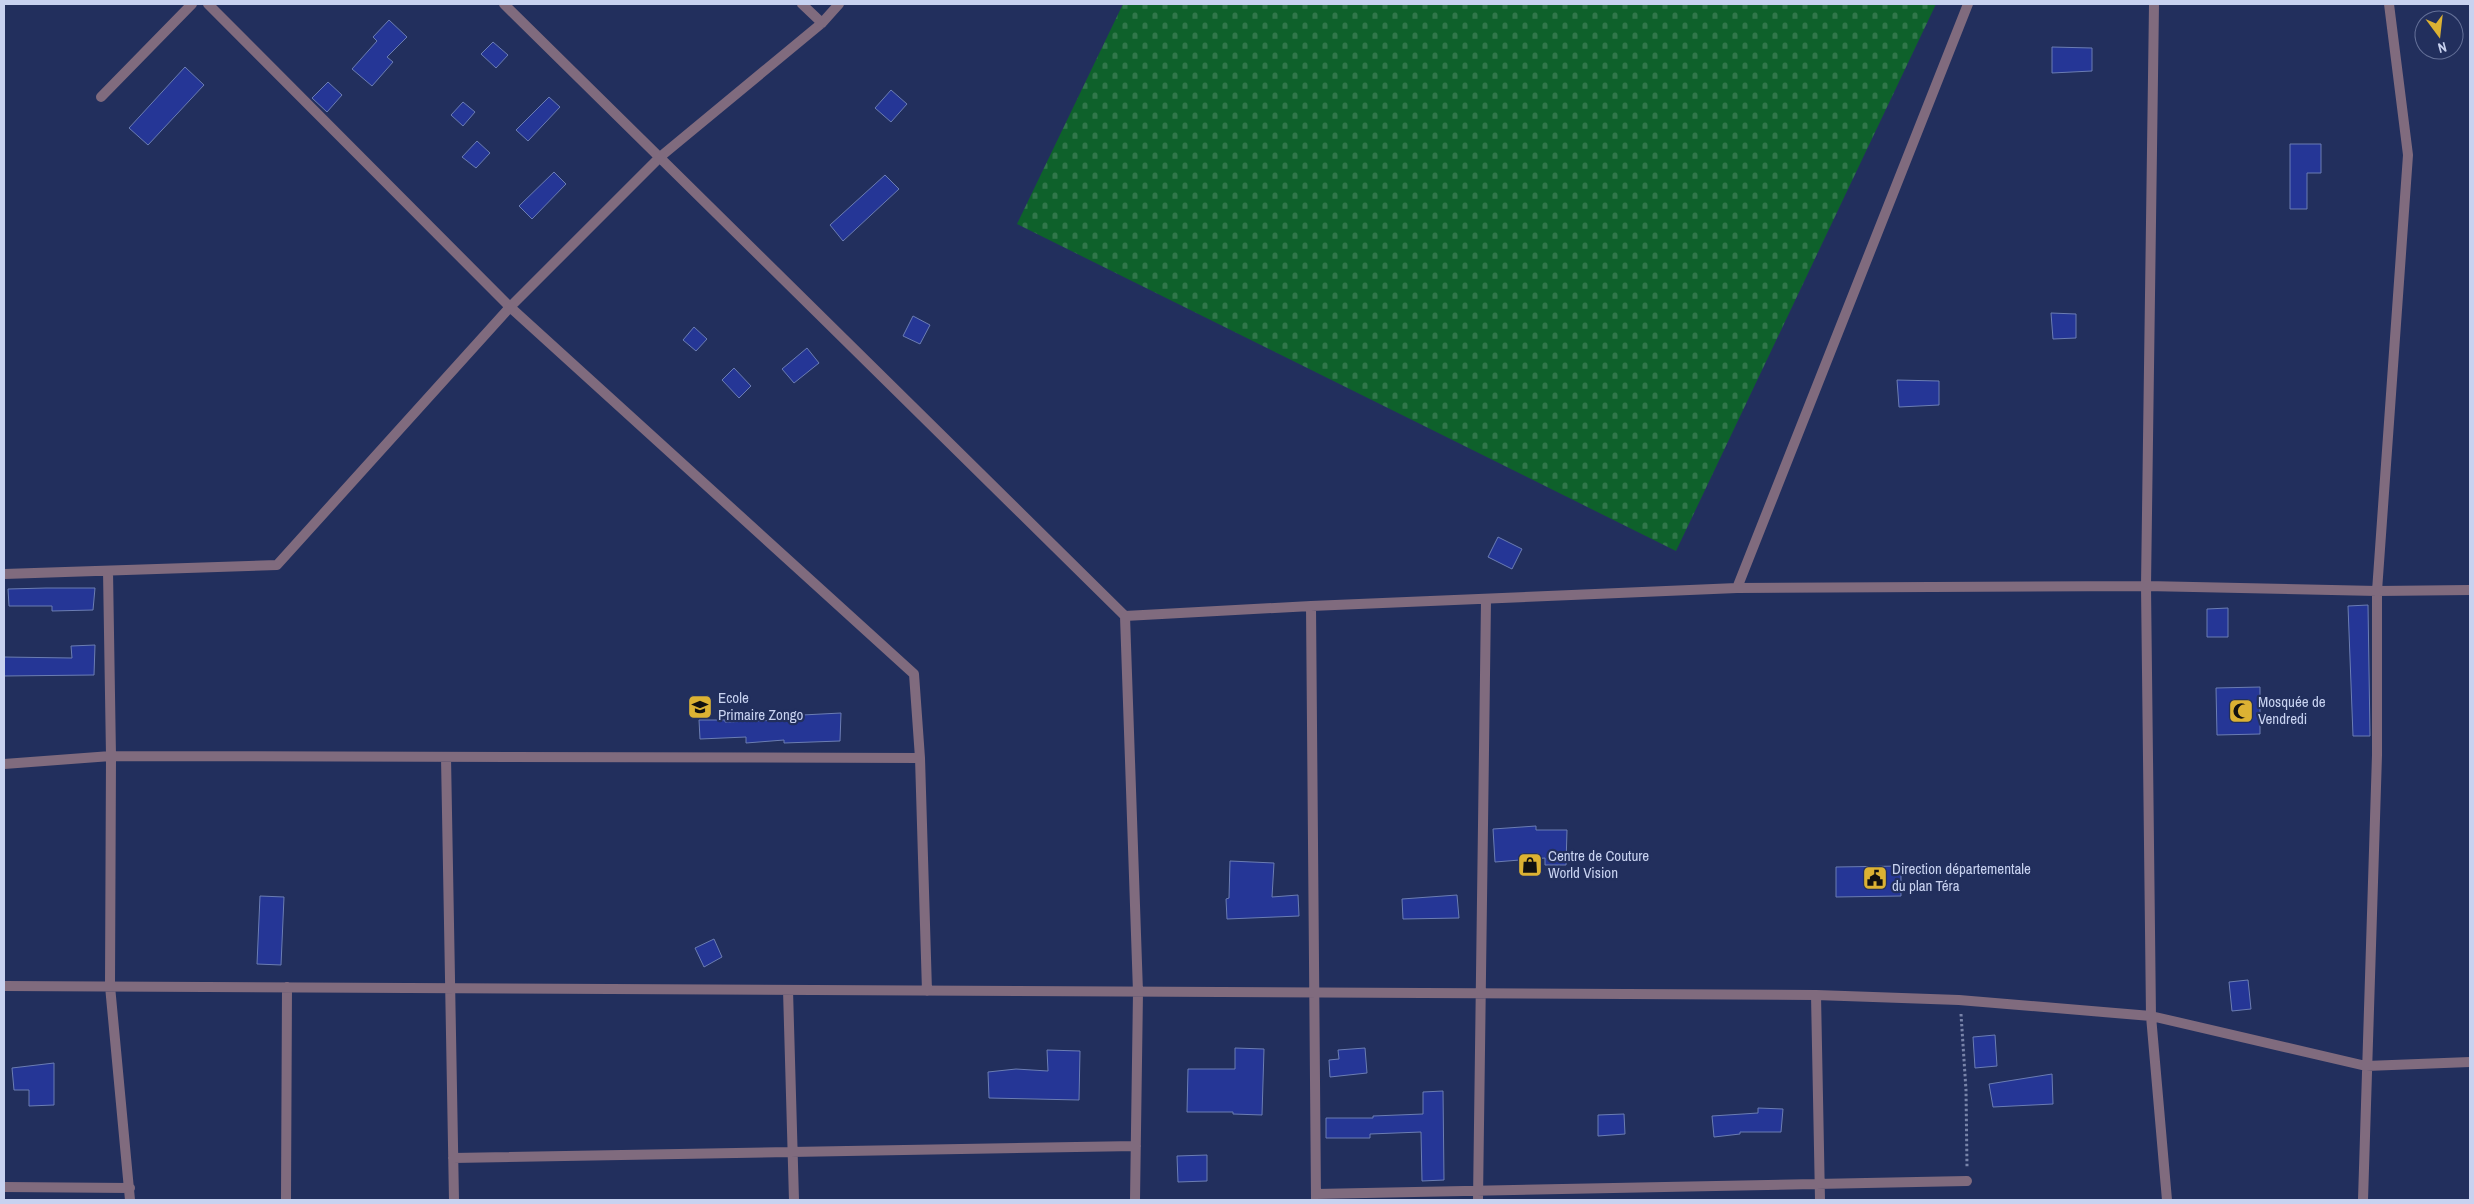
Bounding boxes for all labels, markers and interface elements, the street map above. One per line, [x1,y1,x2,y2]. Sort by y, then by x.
north arrow [2414,10,2464,60]
text: N [2436,38,2449,57]
place label: Ecole Primaire Zongo [718,687,804,725]
place label: Mosquée de Vendredi [2258,691,2326,729]
school or university icon: Ecole Primaire Zongo [687,694,713,720]
mosque icon: Mosquée de Vendredi [2228,698,2254,724]
place label: Centre de Couture World Vision [1548,845,1649,883]
shop icon: Centre de Couture World Vision [1517,852,1543,878]
place label: Direction départementale du plan Téra [1892,858,2031,896]
public building icon: Direction départementale du plan Téra [1862,865,1888,891]

